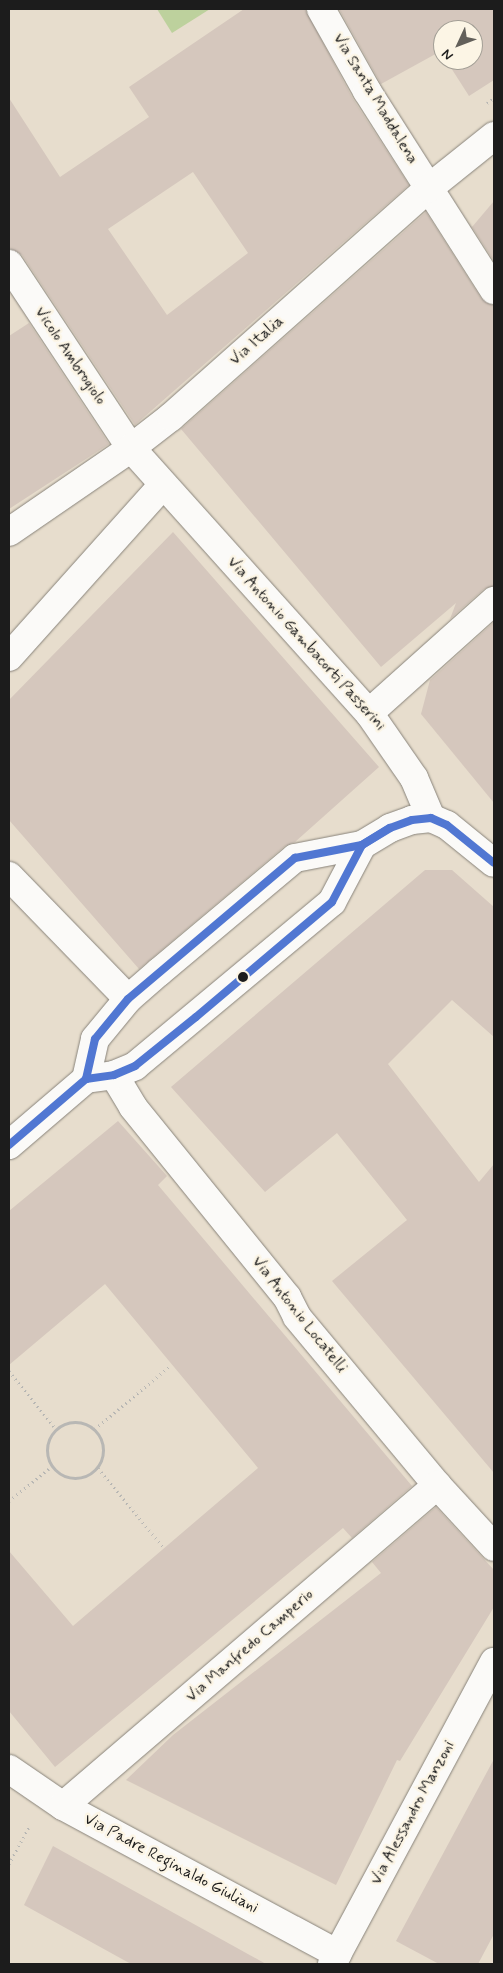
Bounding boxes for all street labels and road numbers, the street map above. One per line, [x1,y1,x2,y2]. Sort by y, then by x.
street label: Via Santa Maddalena [329,31,421,167]
street label: Vicolo Ambrogiolo [30,303,110,409]
street label: Via Italia [225,311,289,371]
street label: Via Antonio Gambacorti Passerini [223,553,389,735]
street label: Via Antonio Locatelli [247,1253,351,1377]
street label: Via Manfredo Camperio [183,1586,317,1706]
street label: Via Alessandro Manzoni [366,1737,460,1889]
street label: Via Padre Reginaldo Giuliani [81,1810,261,1918]

